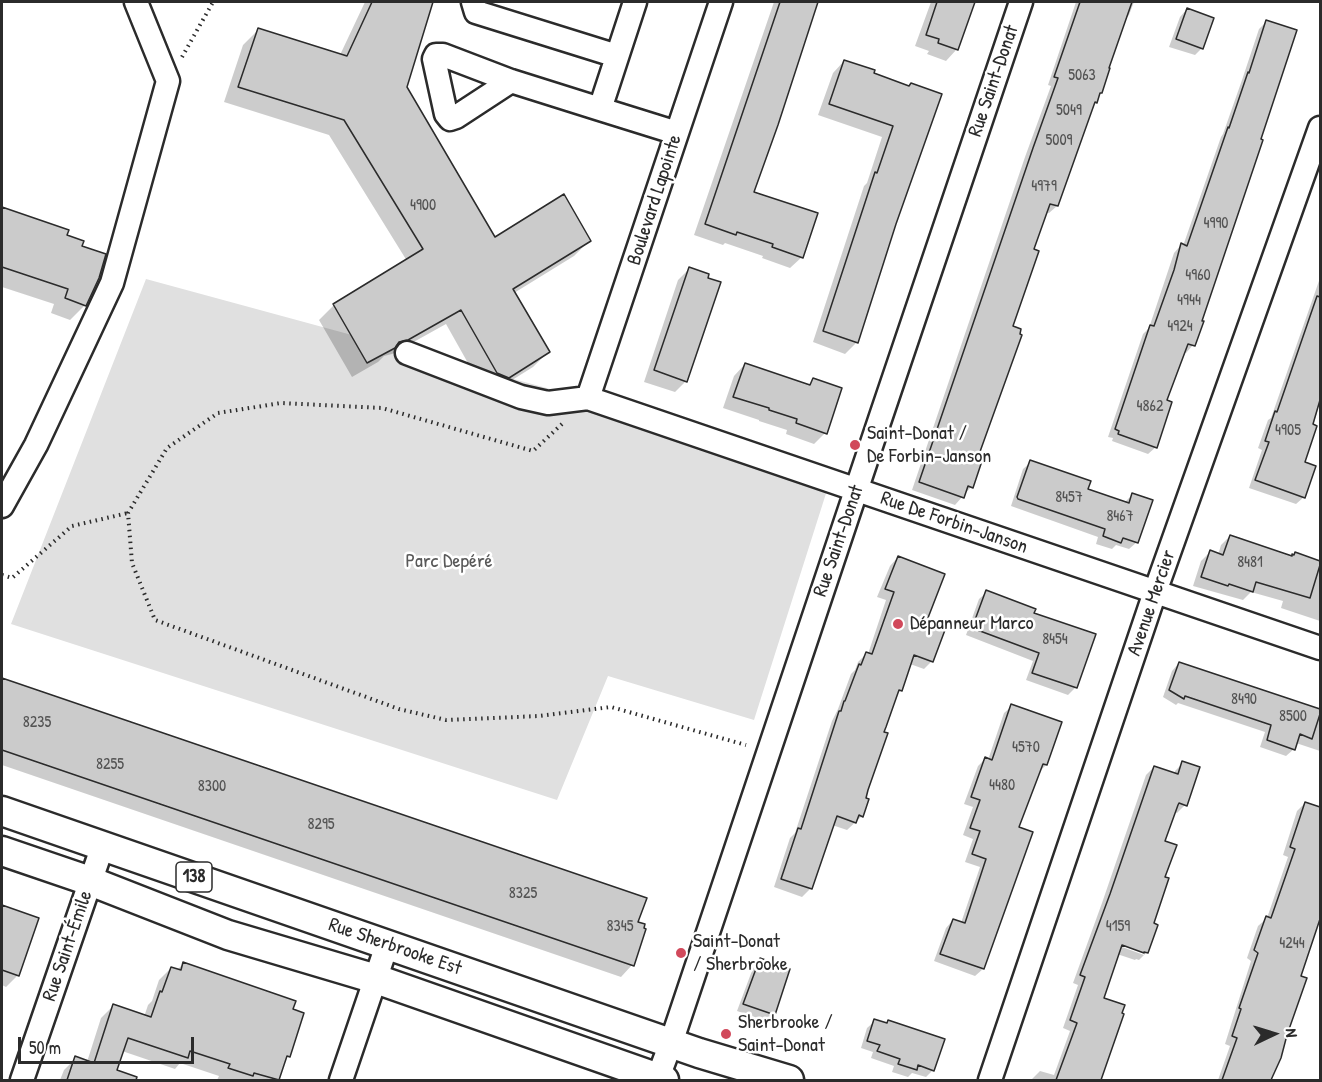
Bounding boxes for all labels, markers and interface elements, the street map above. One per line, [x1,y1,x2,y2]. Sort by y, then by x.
street label: Rue Saint-Donat [964,22,1024,140]
house number: 5063 [1068,66,1096,86]
house number: 5049 [1056,101,1082,121]
house number: 5009 [1046,131,1072,151]
street label: Boulevard Lapointe [623,132,687,268]
house number: 4979 [1031,177,1057,197]
house number: 4900 [410,196,436,216]
house number: 4990 [1204,214,1228,234]
house number: 4960 [1185,266,1211,286]
house number: 4944 [1177,291,1201,311]
house number: 4924 [1167,317,1193,337]
house number: 4862 [1137,397,1163,417]
house number: 4905 [1275,421,1301,441]
place label: Saint-Donat / De Forbin-Janson [867,422,991,469]
marker: Saint-Donat / De Forbin-Janson [848,438,862,452]
street label: Rue Saint-Donat [809,482,869,600]
street label: Rue De Forbin-Janson [877,487,1031,559]
house number: 8457 [1055,488,1083,508]
house number: 8467 [1106,507,1134,527]
street label: Avenue Mercier [1123,547,1181,659]
park label: Parc Depéré [405,550,493,574]
house number: 8481 [1237,553,1263,573]
place label: Dépanneur Marco [910,612,1033,636]
marker: Dépanneur Marco [891,617,905,631]
house number: 8454 [1042,630,1068,650]
house number: 8490 [1231,690,1257,710]
house number: 8500 [1279,707,1307,727]
house number: 8235 [23,713,51,733]
house number: 4570 [1012,738,1040,758]
house number: 8255 [96,755,124,775]
house number: 4480 [989,776,1015,796]
house number: 8300 [198,777,226,797]
house number: 8295 [307,815,335,835]
road number: 138 [176,862,212,892]
house number: 8325 [509,884,537,904]
street label: Rue Saint-Émile [38,888,98,1004]
street label: Rue Sherbrooke Est [325,913,465,981]
house number: 8345 [607,917,633,937]
house number: 4159 [1106,917,1130,937]
place label: Saint-Donat / Sherbrooke [693,930,788,977]
house number: 4244 [1279,934,1305,954]
marker: Saint-Donat / Sherbrooke [674,946,688,960]
north arrow [1244,1004,1304,1064]
place label: Sherbrooke / Saint-Donat [738,1011,833,1058]
scale bar [21,1025,196,1063]
marker: Sherbrooke / Saint-Donat [719,1027,733,1041]
text: N [1281,1028,1303,1038]
text: 50 m [29,1035,61,1060]

